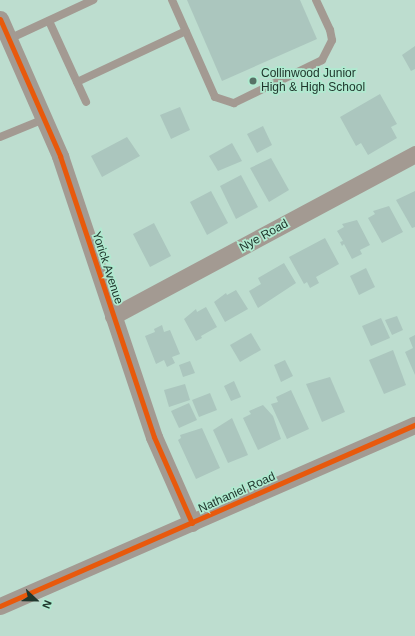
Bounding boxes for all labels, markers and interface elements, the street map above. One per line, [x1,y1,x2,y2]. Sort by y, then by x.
place label: Collinwood Junior High & High School [261,67,365,95]
marker: Collinwood Junior High & High School [248,76,258,86]
street label: Nye Road [237,217,291,255]
street label: Yorick Avenue [88,230,126,306]
street label: Nathaniel Road [196,470,278,516]
north arrow [16,580,56,620]
text: N [40,599,54,610]

